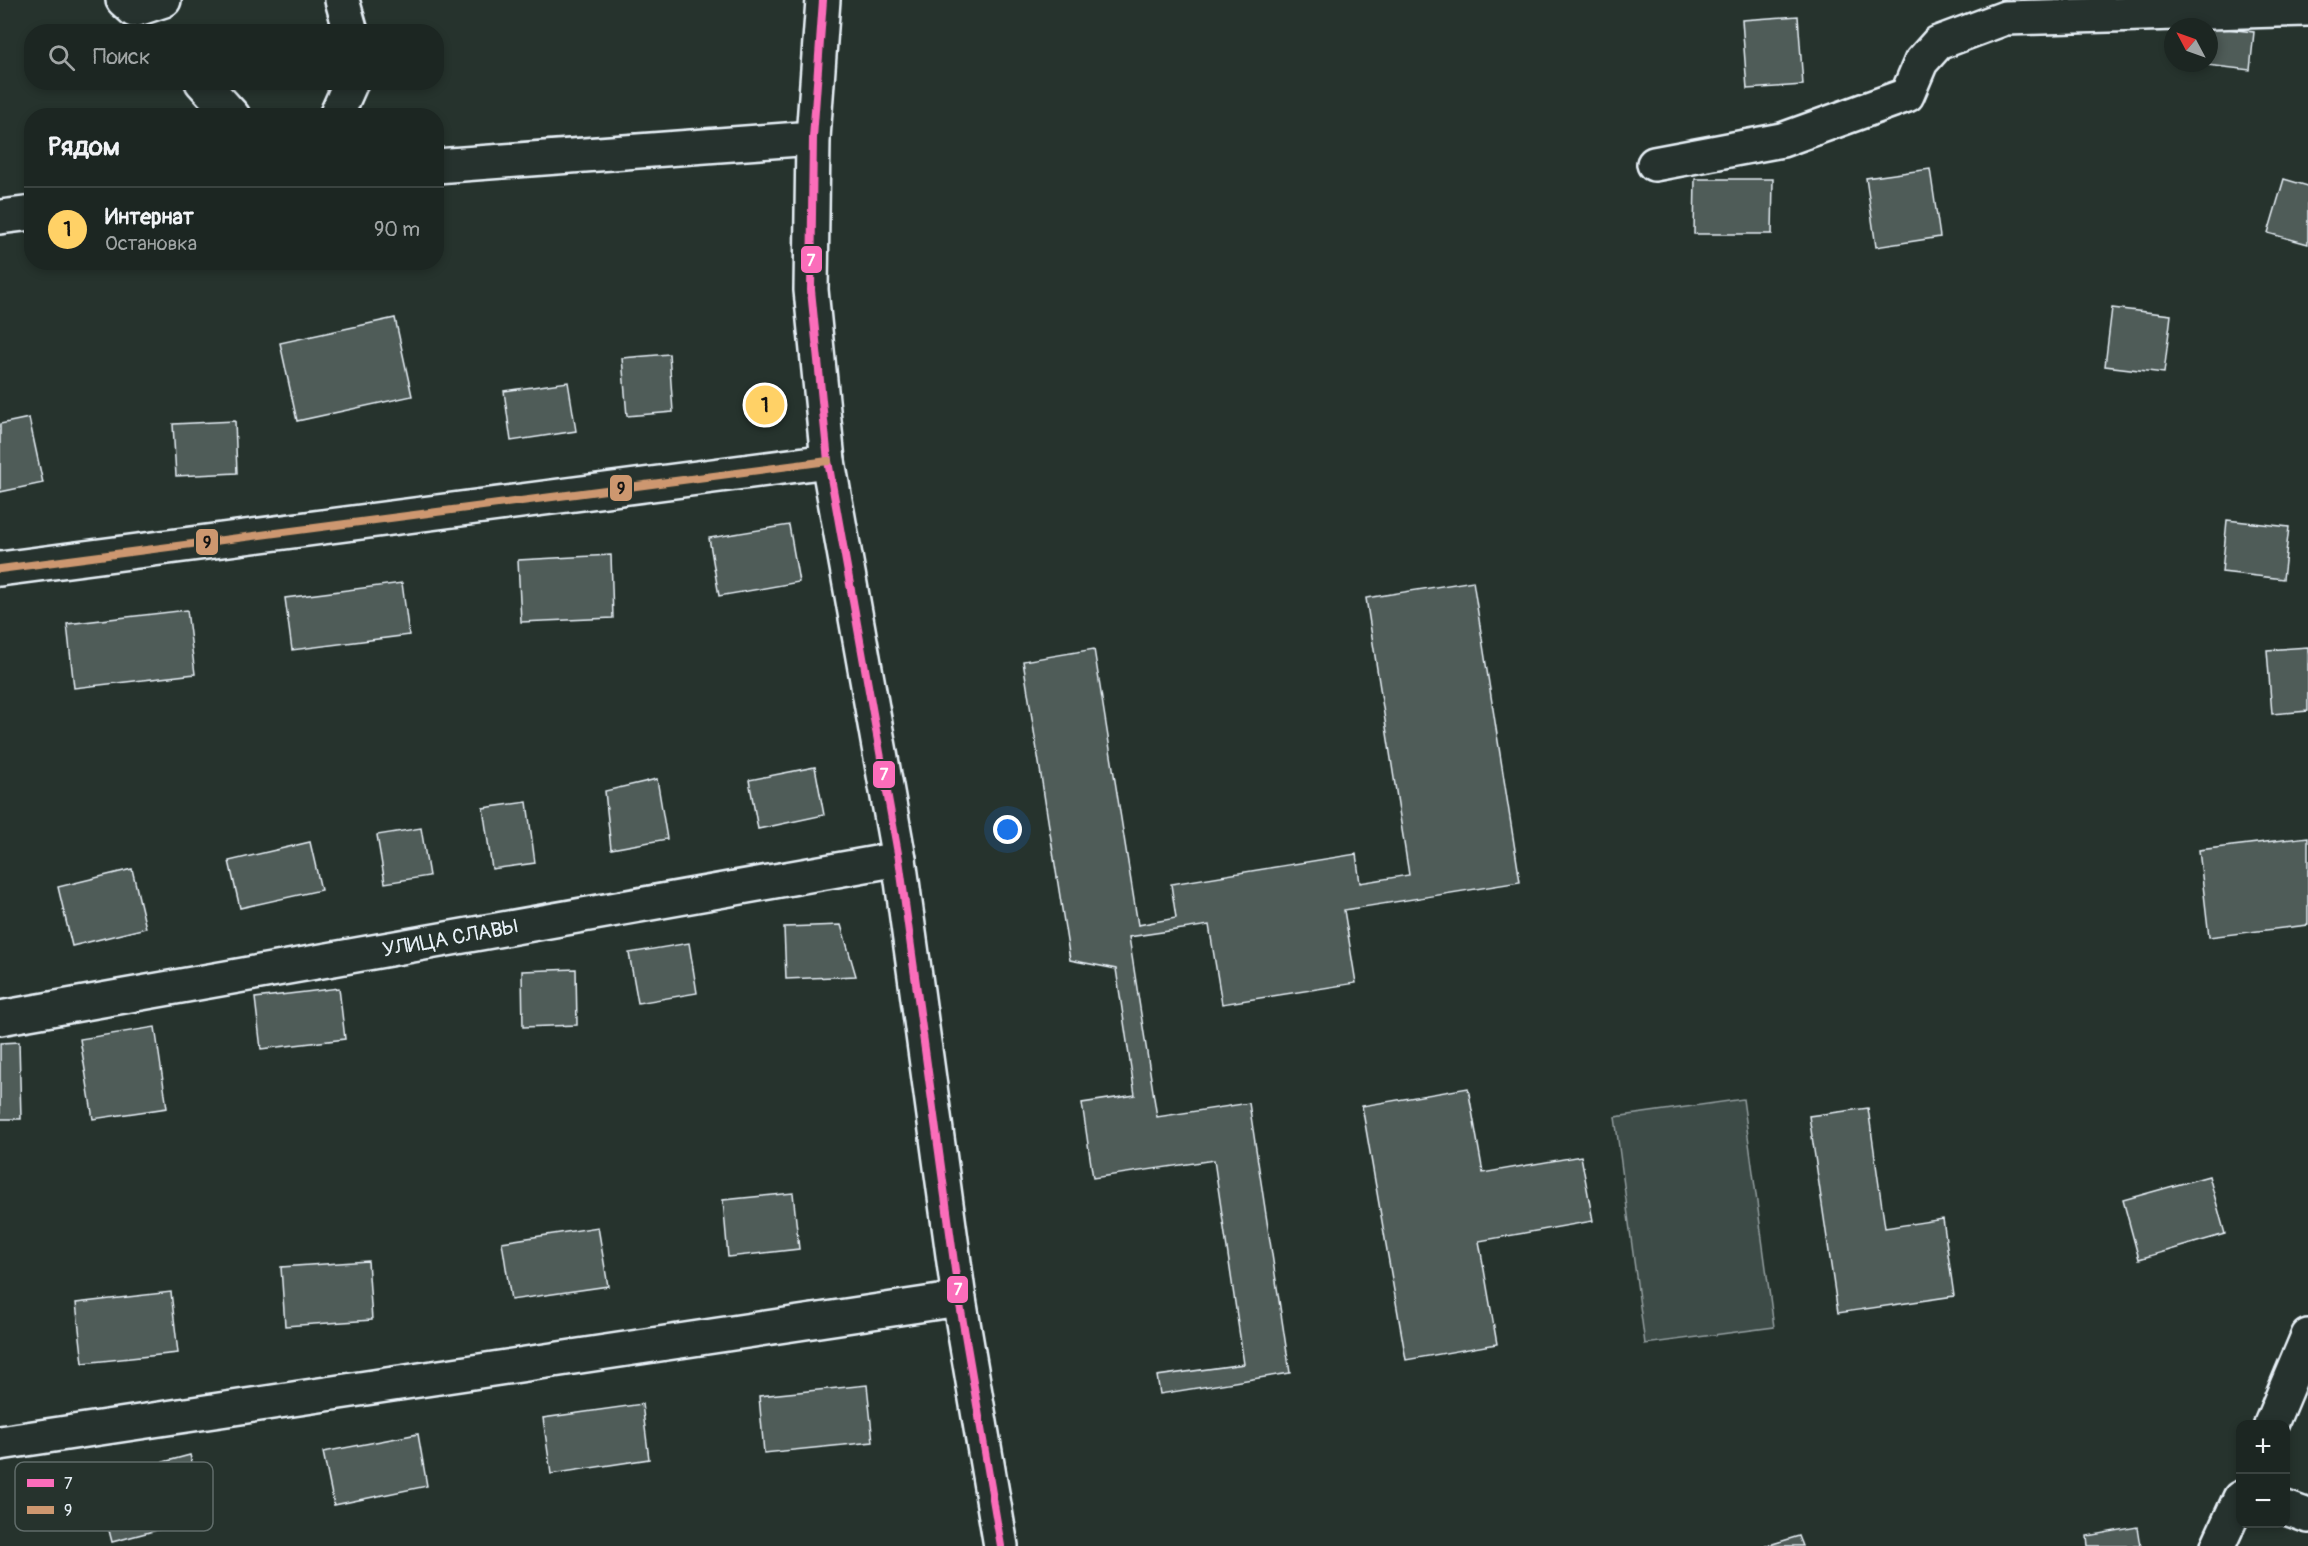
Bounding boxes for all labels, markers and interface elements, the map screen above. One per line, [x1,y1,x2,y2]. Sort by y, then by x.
north arrow [2164,18,2218,72]
search box [24,24,444,90]
icon: search [45,41,78,74]
text: Поиск [93,43,150,71]
text: Рядом [48,131,120,163]
text: Интернат [105,203,194,231]
text: 1 [64,217,71,242]
text: 90 m [374,217,420,242]
text: Остановка [105,231,197,256]
line badge: 7 [800,245,823,274]
text: 7 [807,251,816,271]
pin: 1 [746,382,784,428]
line badge: 9 [609,474,633,502]
text: 9 [617,479,625,499]
line badge: 9 [195,528,219,556]
text: 9 [203,533,211,553]
line badge: 7 [872,760,896,789]
text: 7 [880,765,889,785]
your location [993,815,1022,844]
street label: УЛИЦА СЛАВЫ [380,913,520,964]
line badge: 7 [946,1275,969,1304]
text: 7 [954,1280,963,1300]
map controls [2236,1420,2290,1528]
button: + [2236,1420,2290,1474]
legend [15,1462,213,1531]
text: 7 [64,1474,73,1494]
button: − [2236,1474,2290,1528]
text: 9 [64,1501,72,1521]

